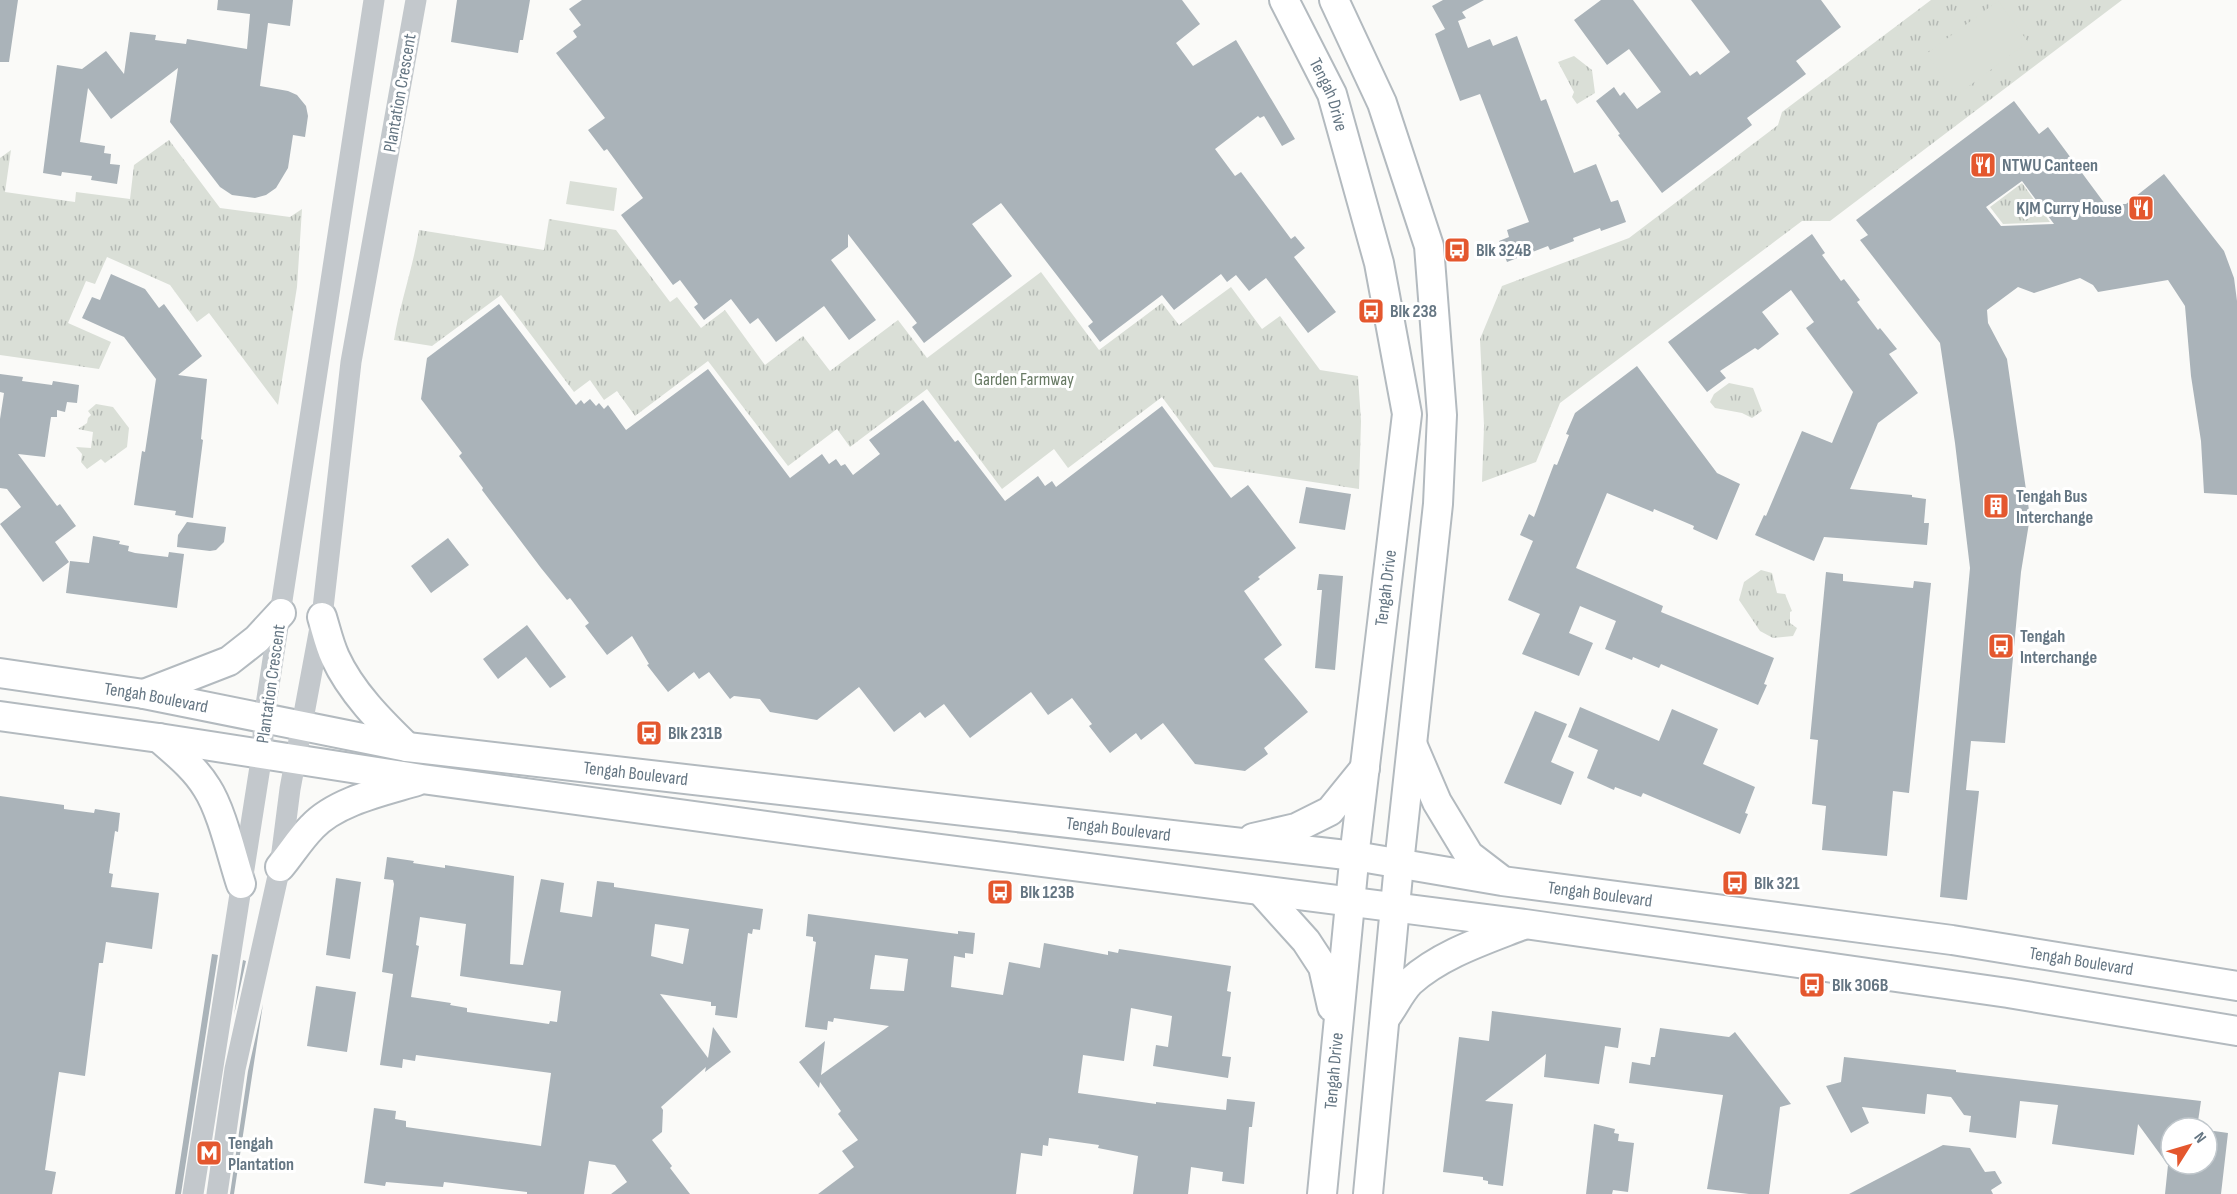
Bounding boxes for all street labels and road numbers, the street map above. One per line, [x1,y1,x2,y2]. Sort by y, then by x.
street label: Plantation Crescent [379,32,421,154]
street label: Tengah Drive [1305,54,1352,133]
street label: Tengah Drive [1371,549,1401,627]
street label: Plantation Crescent [252,623,290,745]
street label: Tengah Boulevard [103,678,210,717]
street label: Tengah Boulevard [582,757,689,790]
street label: Tengah Boulevard [1065,812,1172,845]
street label: Tengah Boulevard [1547,877,1653,911]
street label: Tengah Boulevard [2028,942,2135,980]
street label: Tengah Drive [1320,1032,1348,1110]

